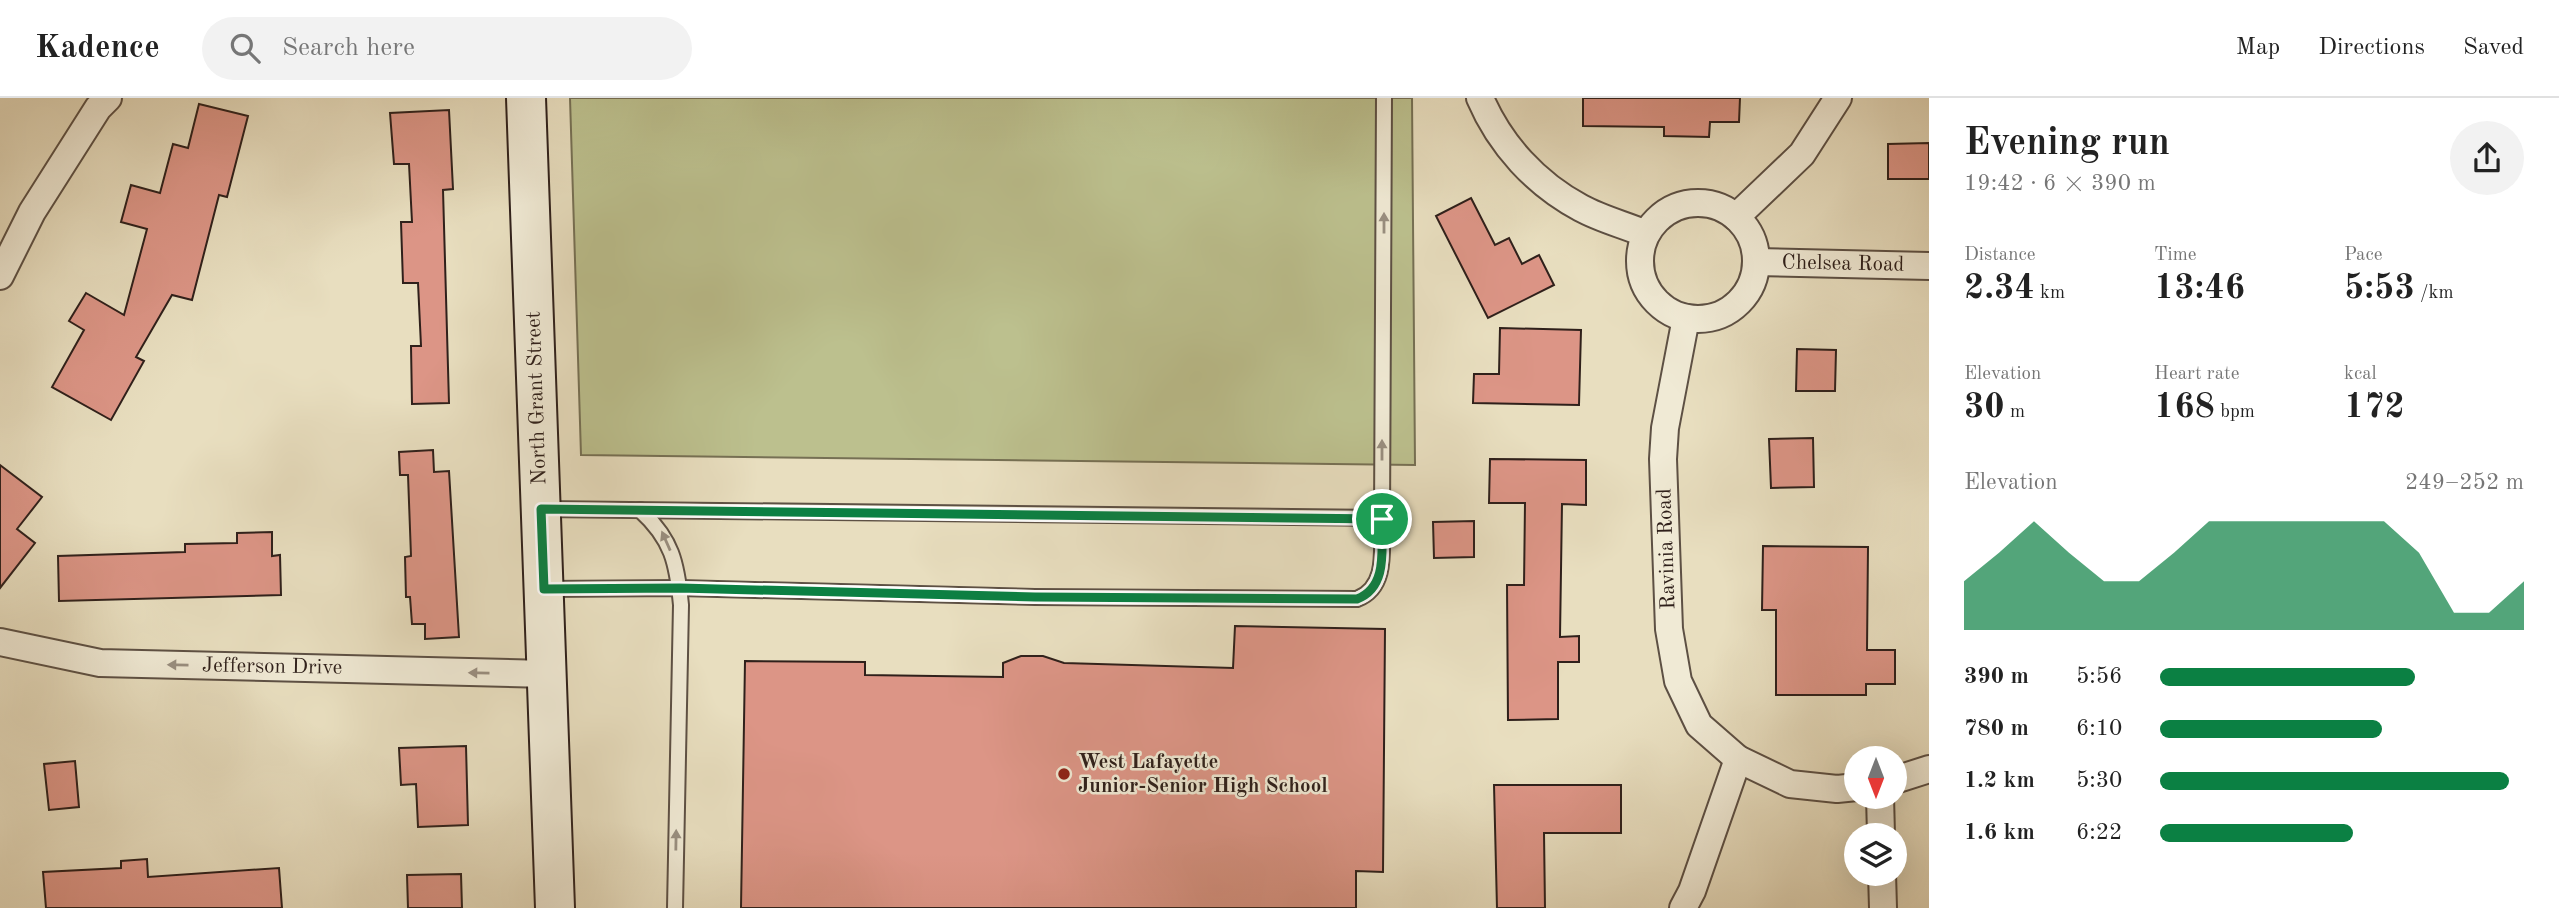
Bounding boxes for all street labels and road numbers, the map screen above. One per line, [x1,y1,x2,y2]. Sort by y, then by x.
street label: Chelsea Road [1782,252,1905,276]
street label: North Grant Street [523,311,551,485]
street label: Ravinia Road [1654,488,1680,610]
street label: Jefferson Drive [202,655,342,679]

